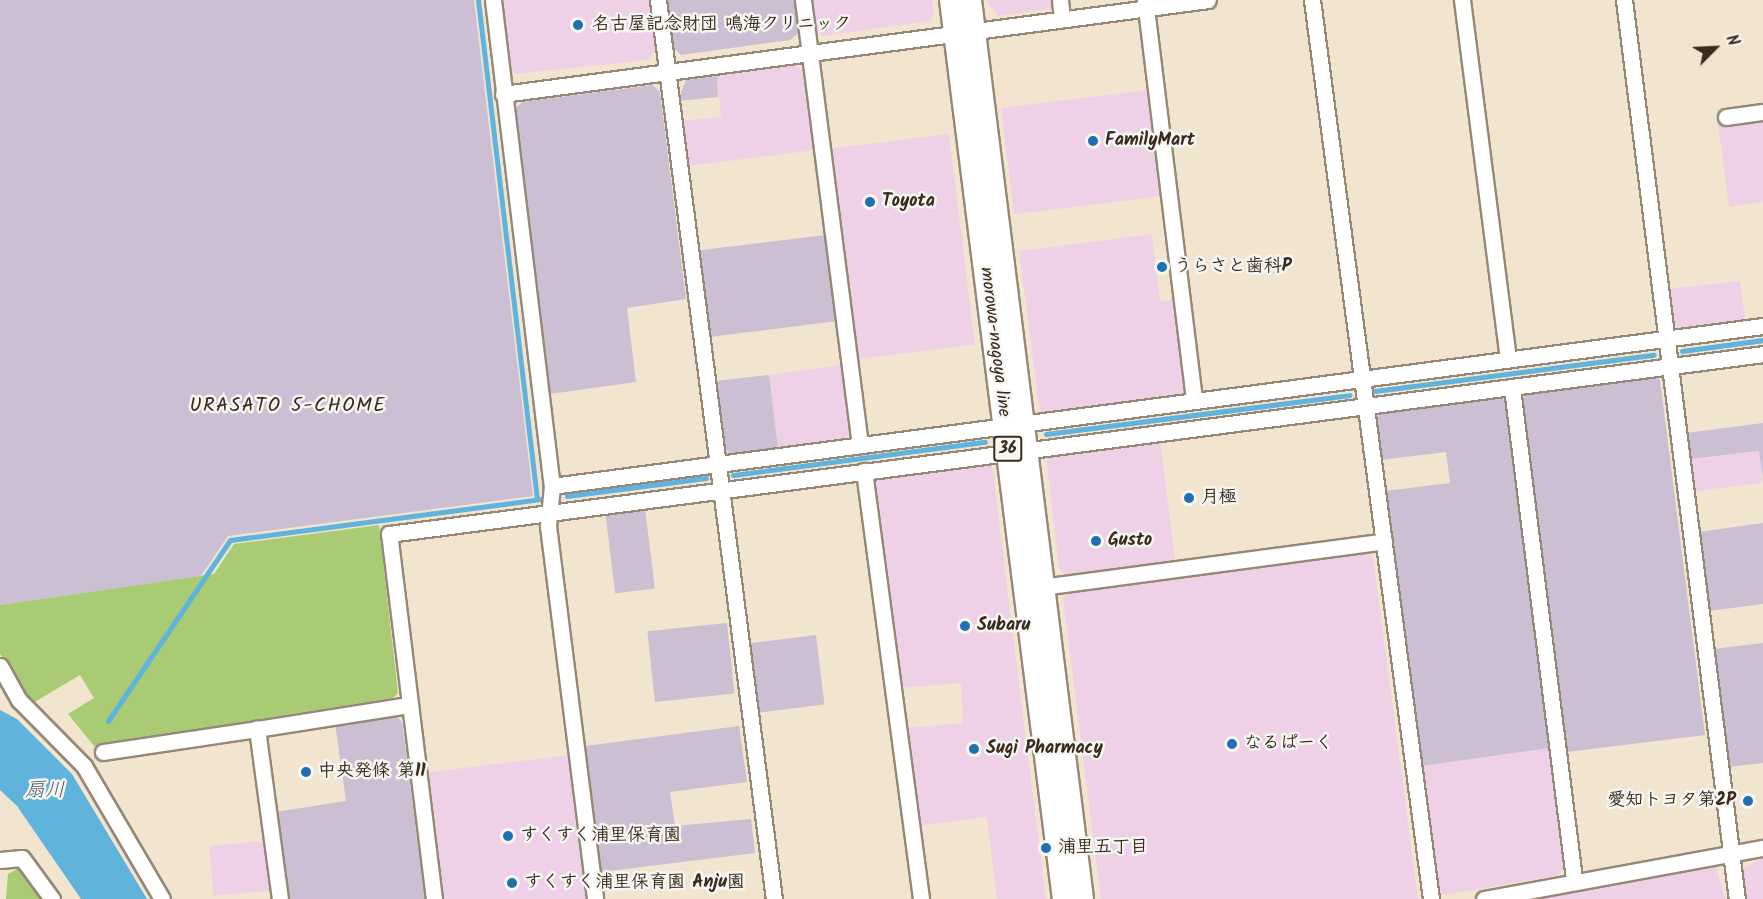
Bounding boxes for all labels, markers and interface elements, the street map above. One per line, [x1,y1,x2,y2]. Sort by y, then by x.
place label: 名古屋記念財団 鳴海クリニック [592,14,851,36]
marker: 名古屋記念財団 鳴海クリニック [569,16,587,34]
north arrow [1685,18,1745,78]
text: N [1718,31,1745,50]
place label: FamilyMart [1105,130,1195,152]
marker: FamilyMart [1086,134,1100,148]
place label: Toyota [882,191,935,213]
marker: Toyota [863,195,877,209]
place label: うらさと歯科P [1174,256,1292,278]
marker: うらさと歯科P [1155,260,1169,274]
street label: morowa-nagoya line [974,266,1014,418]
district label: URASATO 5-CHOME [189,394,387,418]
road number: 36 [993,436,1023,462]
place label: 月極 [1201,487,1237,509]
marker: 月極 [1182,491,1196,505]
place label: Gusto [1108,530,1152,552]
marker: Gusto [1089,534,1103,548]
place label: Subaru [977,615,1030,637]
marker: Subaru [958,619,972,633]
place label: なるぱーく [1244,733,1333,755]
marker: なるぱーく [1225,737,1239,751]
place label: Sugi Pharmacy [986,738,1103,760]
marker: Sugi Pharmacy [967,742,981,756]
place label: 中央発條 第11 [318,761,426,783]
marker: 中央発條 第11 [299,765,313,779]
water label: 扇川 [25,779,65,803]
place label: 愛知トヨタ第2P [1608,790,1736,812]
marker: 愛知トヨタ第2P [1741,794,1755,808]
place label: すくすく浦里保育園 [520,825,682,847]
marker: すくすく浦里保育園 [501,829,515,843]
place label: 浦里五丁目 [1058,837,1148,859]
marker: 浦里五丁目 [1039,841,1053,855]
place label: すくすく浦里保育園 Anju園 [524,872,746,894]
marker: すくすく浦里保育園 Anju園 [505,876,519,890]

